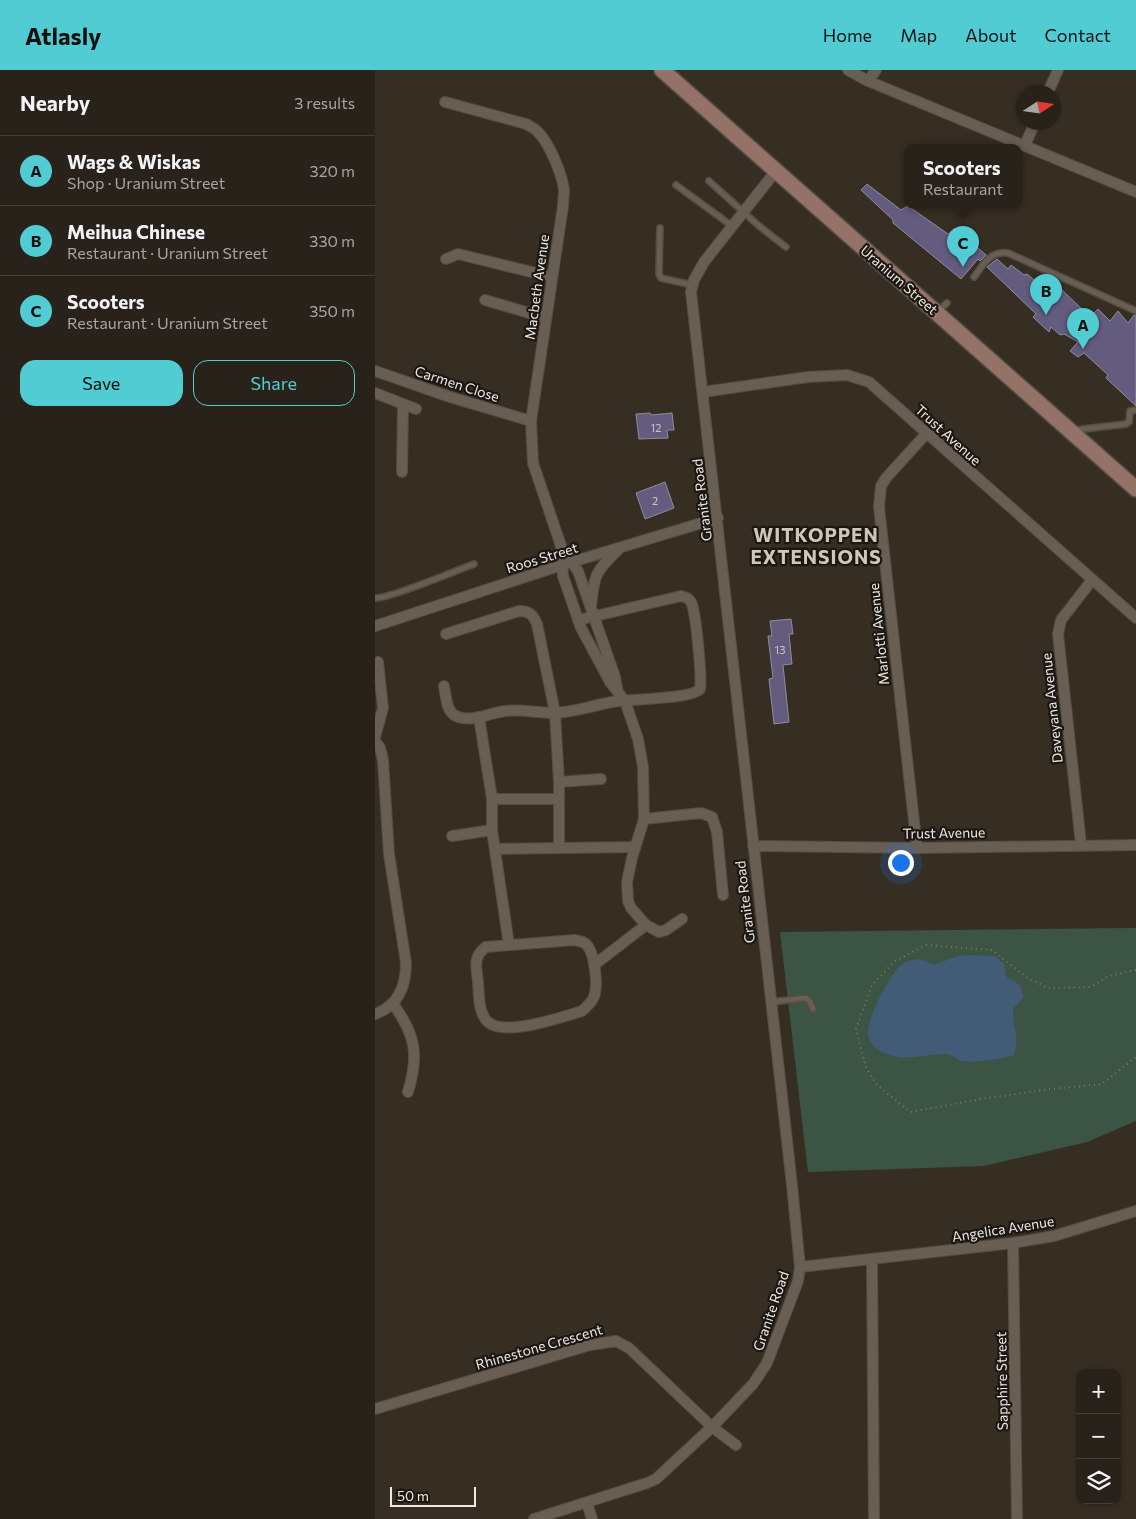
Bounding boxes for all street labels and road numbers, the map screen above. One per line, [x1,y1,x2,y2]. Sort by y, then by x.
street label: Macbeth Avenue [521,233,552,341]
street label: Uranium Street [857,241,942,318]
street label: Carmen Close [413,362,502,405]
street label: Trust Avenue [912,401,985,469]
street label: Granite Road [688,458,715,542]
street label: Roos Street [504,538,580,576]
street label: Marlotti Avenue [865,582,892,686]
street label: Daveyana Avenue [1037,652,1066,764]
street label: Trust Avenue [903,823,985,842]
street label: Granite Road [731,860,758,944]
street label: Angelica Avenue [951,1212,1055,1245]
street label: Granite Road [749,1269,792,1353]
street label: Rhinestone Crescent [473,1320,605,1373]
street label: Sapphire Street [992,1331,1011,1431]

